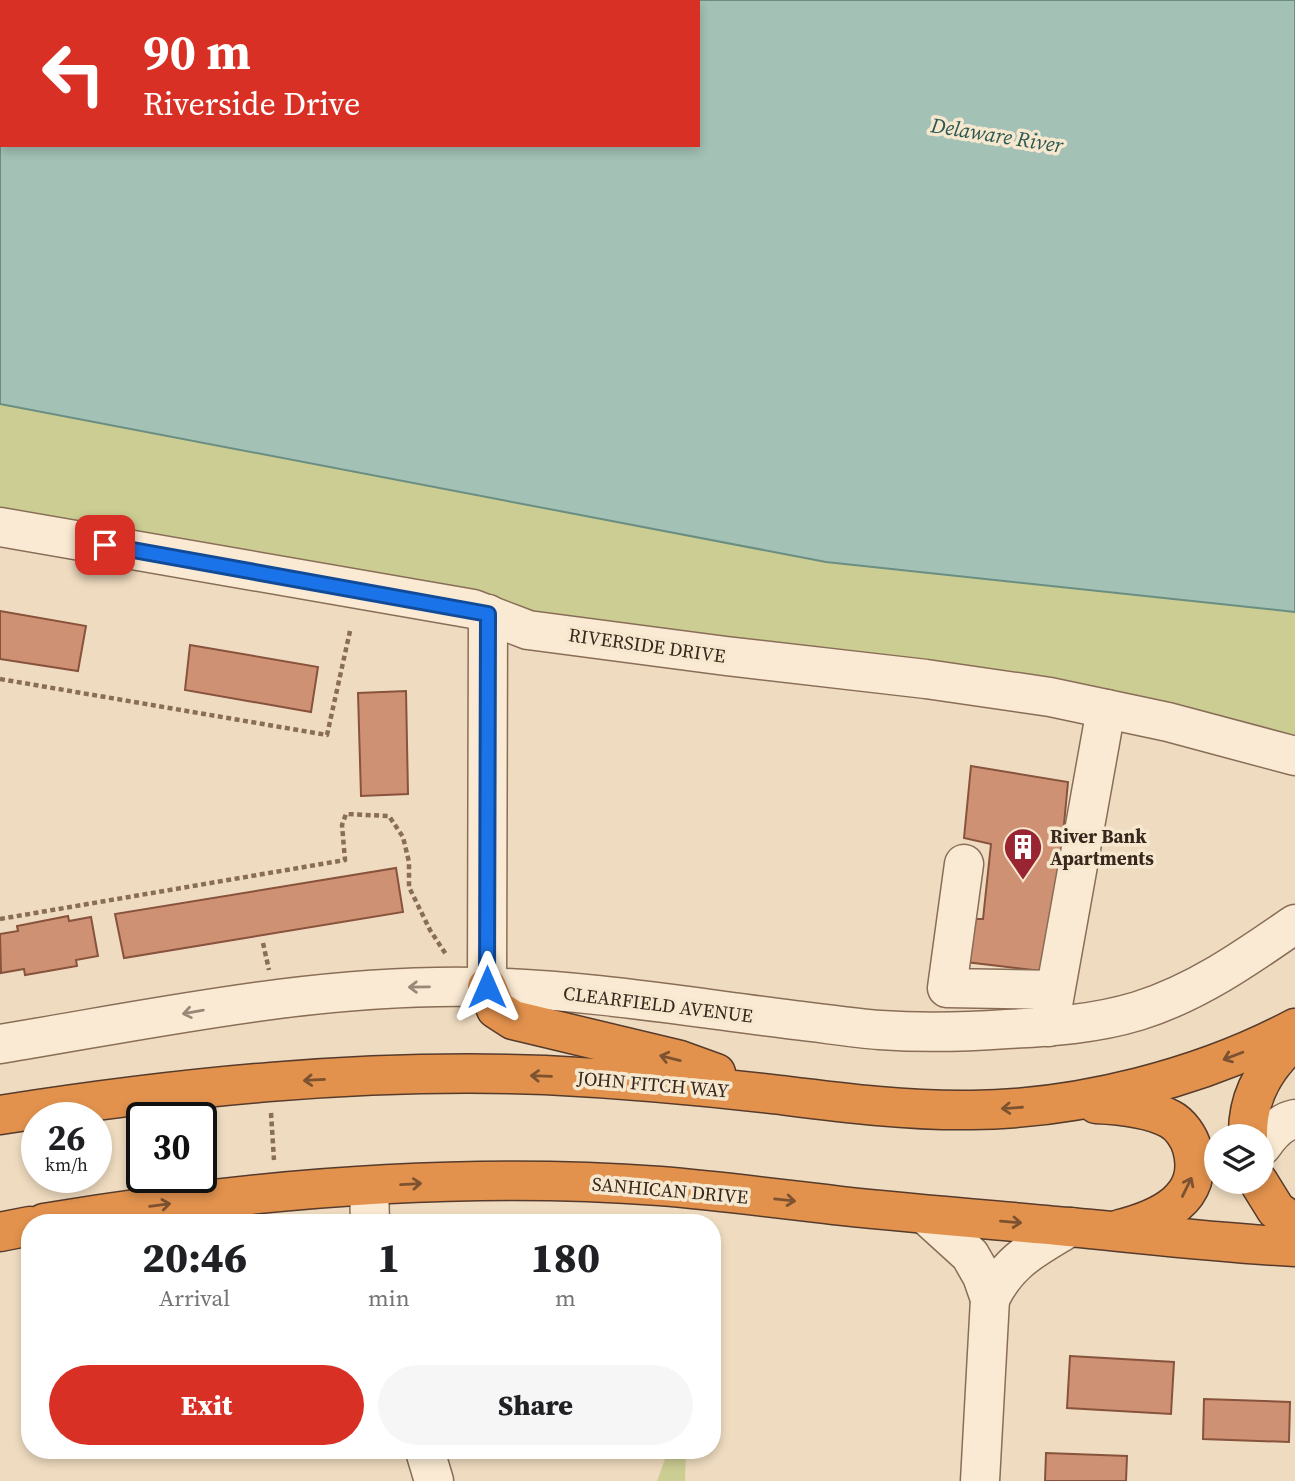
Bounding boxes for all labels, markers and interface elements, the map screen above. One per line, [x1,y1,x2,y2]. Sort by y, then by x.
text: 90 m [143,18,251,85]
icon: left [28,28,119,119]
text: Riverside Drive [143,82,360,126]
water label: Delaware River [928,110,1066,160]
pin [75,515,135,575]
icon: arrive [86,526,124,564]
street label: RIVERSIDE DRIVE [567,621,727,669]
place label: River Bank Apartments [1050,823,1154,871]
building icon: River Bank Apartments [1002,826,1044,881]
position arrow [450,950,524,1024]
street label: CLEARFIELD AVENUE [562,979,754,1029]
one-way arrow [408,980,431,994]
one-way arrow [182,1006,205,1019]
one-way arrow [659,1051,682,1064]
one-way arrow [1222,1051,1244,1063]
street label: JOHN FITCH WAY [575,1064,730,1104]
one-way arrow [530,1069,553,1082]
one-way arrow [303,1074,326,1087]
speed limit sign: 30 [126,1102,217,1193]
one-way arrow [1001,1102,1024,1115]
text: 26 [48,1114,85,1162]
map controls [1204,1124,1274,1194]
button: layers [1204,1124,1274,1194]
text: km/h [45,1152,88,1177]
street label: SANHICAN DRIVE [591,1170,749,1210]
one-way arrow [399,1177,422,1190]
one-way arrow [1181,1177,1195,1198]
one-way arrow [773,1193,796,1206]
one-way arrow [148,1199,171,1212]
one-way arrow [999,1216,1022,1229]
text: 20:46 [142,1228,247,1286]
text: 1 [377,1228,400,1286]
text: 180 [531,1228,600,1286]
text: Arrival [159,1282,230,1314]
text: min [368,1282,410,1314]
text: m [555,1282,576,1314]
button: Exit [49,1365,364,1445]
button: Share [378,1365,693,1445]

